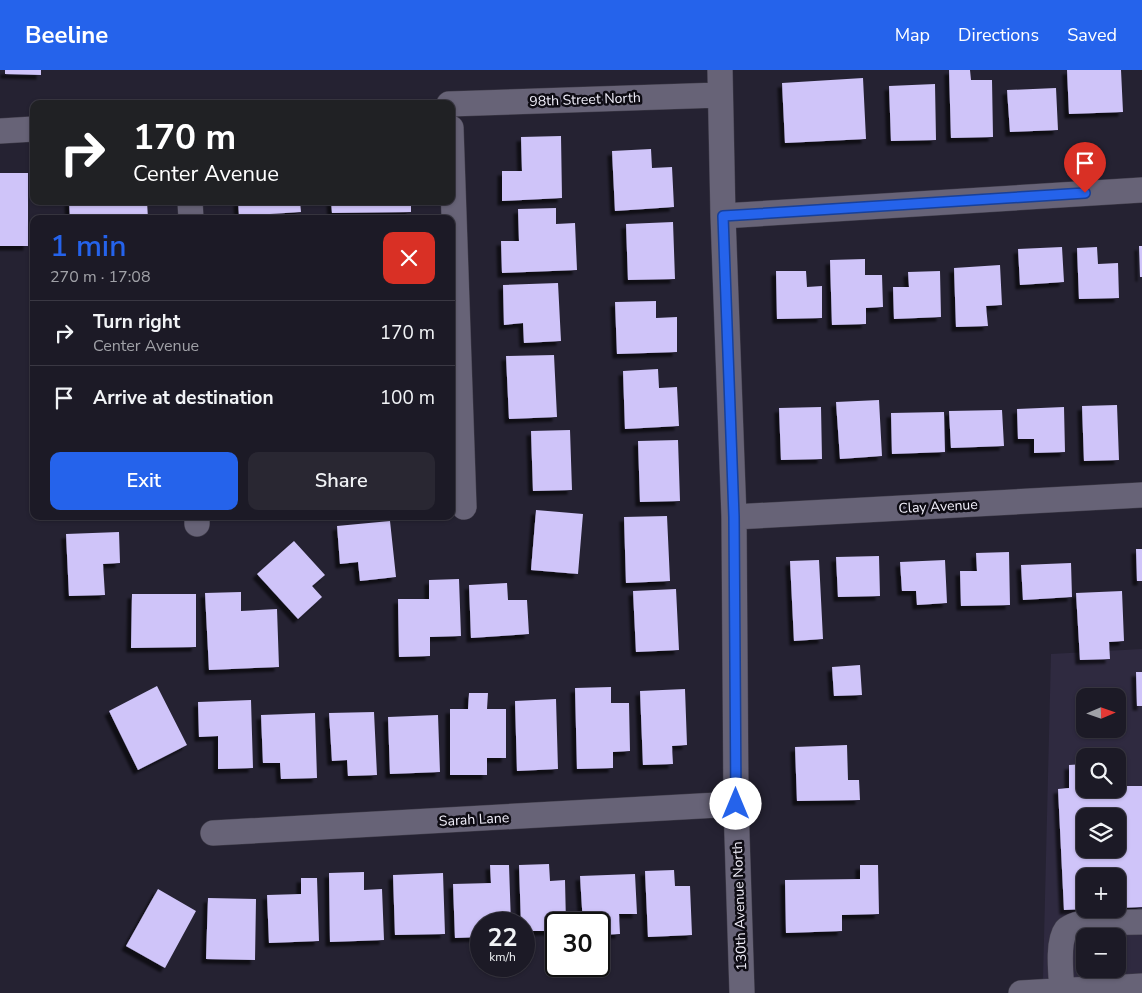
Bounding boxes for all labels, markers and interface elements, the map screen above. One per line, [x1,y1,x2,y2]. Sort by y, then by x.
text: Beeline [25,19,108,51]
text: Map [895,23,930,47]
text: Directions [958,23,1039,47]
text: Saved [1067,23,1117,47]
street label: 98th Street North [529,88,641,111]
text: 170 m [133,114,236,161]
icon: right [50,120,115,185]
pin [1064,142,1106,193]
icon: arrive [1071,149,1099,177]
text: Center Avenue [133,159,279,189]
text: 1 min [50,226,126,267]
button: close [383,232,435,284]
text: 270 m · 17:08 [50,266,151,288]
text: Turn right [93,309,180,335]
icon: right [50,319,78,347]
text: 170 m [380,320,435,346]
text: Center Avenue [93,335,199,357]
icon: arrive [50,384,78,412]
text: Arrive at destination [93,385,274,411]
text: 100 m [380,385,435,411]
button: Exit [50,452,238,510]
button: Share [248,452,435,510]
street label: Clay Avenue [898,495,978,518]
north arrow [1076,688,1126,738]
map controls [1076,688,1126,978]
button: search [1076,748,1126,798]
position arrow [709,777,761,829]
street label: Sarah Lane [438,808,510,831]
button: layers [1076,808,1126,858]
street label: 130th Avenue North [728,841,751,971]
button: + [1076,868,1126,918]
speed limit sign: 30 [545,912,610,977]
text: 22 [487,921,518,955]
button: − [1076,928,1126,978]
text: km/h [489,949,516,965]

